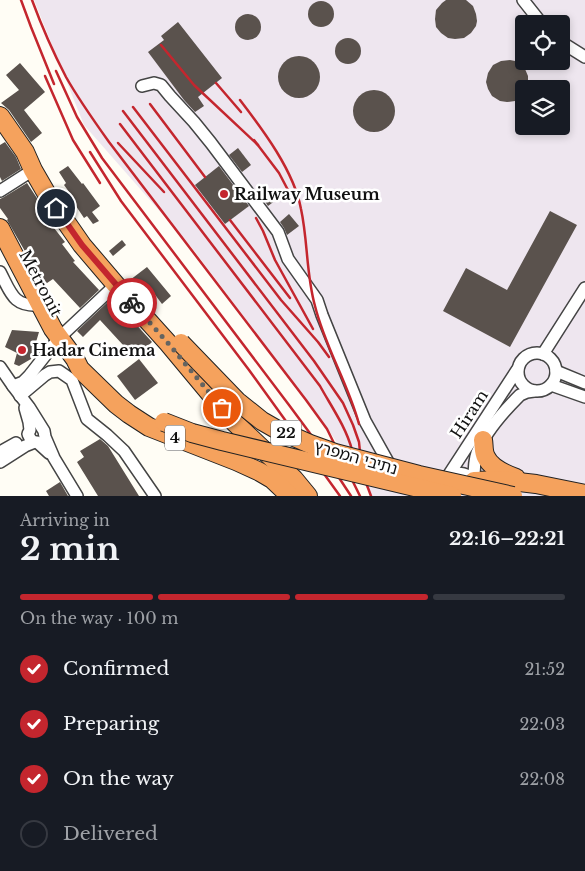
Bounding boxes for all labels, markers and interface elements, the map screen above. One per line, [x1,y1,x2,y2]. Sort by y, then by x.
map controls [515,15,570,135]
button: locate [515,15,570,70]
button: layers [515,80,570,135]
place label: Railway Museum [234,184,380,204]
pin [35,187,77,229]
marker: Railway Museum [218,188,230,200]
icon: home [42,194,70,222]
street label: Metronit [15,246,67,320]
courier [107,278,157,328]
icon: bike [118,289,146,317]
place label: Hadar Cinema [32,340,155,360]
marker: Hadar Cinema [16,344,28,356]
street label: Hiram [446,386,492,442]
pin [201,387,243,429]
icon: bag [208,394,236,422]
road number: 22 [271,420,301,446]
road number: 4 [165,426,185,450]
street label: נתיבי המפרץ [312,436,400,478]
text: Arriving in [20,510,110,530]
text: 22:16–22:21 [449,527,565,550]
text: 2 min [20,529,120,569]
text: On the way · 100 m [20,608,178,628]
icon: check [20,655,48,683]
text: Confirmed [63,657,169,680]
text: 21:52 [525,659,565,679]
icon: check [20,710,48,738]
text: Preparing [63,712,159,735]
text: 22:03 [519,714,565,734]
icon: check [20,765,48,793]
text: On the way [63,767,174,790]
text: 22:08 [520,769,565,789]
text: Delivered [63,822,158,845]

